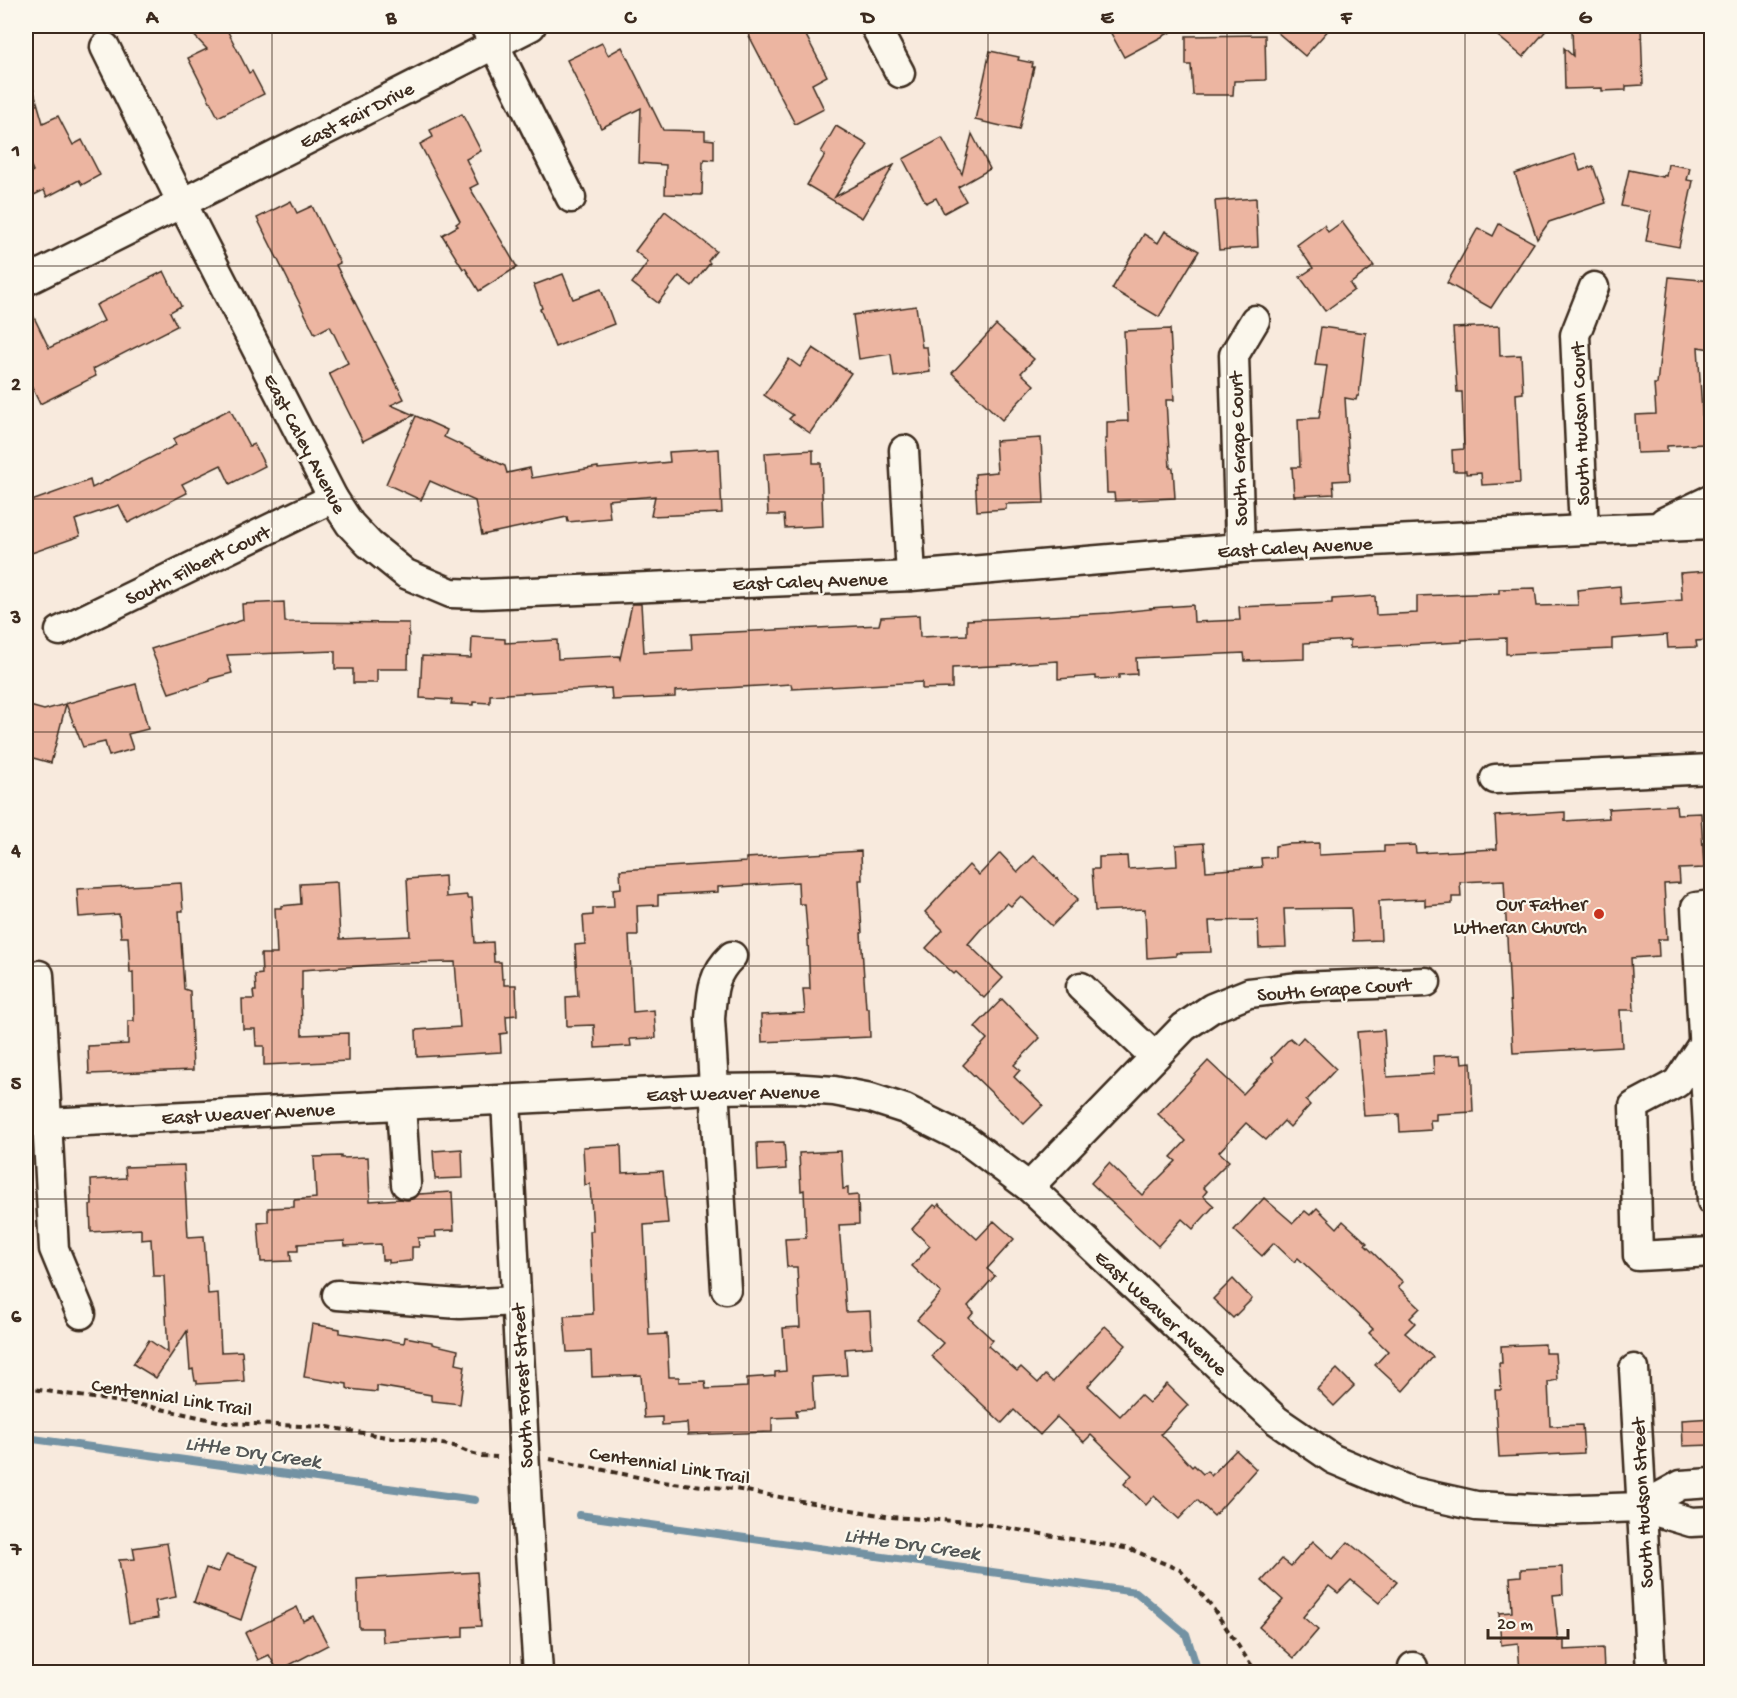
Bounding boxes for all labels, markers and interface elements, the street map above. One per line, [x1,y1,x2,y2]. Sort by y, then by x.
text: A [145,8,160,31]
text: B [385,8,397,31]
text: C [624,8,638,31]
text: D [859,8,875,31]
text: E [1101,8,1115,31]
text: F [1340,8,1353,31]
text: G [1579,8,1593,31]
street label: East Fair Drive [297,78,419,156]
text: 1 [11,141,20,164]
street label: South Hudson Court [1568,340,1597,506]
street label: South Grape Court [1226,370,1255,526]
street label: East Caley Avenue [256,371,350,519]
text: 2 [11,375,21,398]
street label: South Filbert Court [122,521,276,612]
street label: East Caley Avenue [1217,534,1374,565]
street label: East Caley Avenue [732,569,889,598]
text: 3 [10,608,21,631]
text: 4 [10,841,21,864]
place label: Our Father Lutheran Church [1453,895,1589,941]
marker: Our Father Lutheran Church [1592,907,1606,921]
street label: South Grape Court [1257,975,1414,1008]
text: 5 [11,1074,22,1097]
street label: East Weaver Avenue [646,1082,821,1109]
street label: East Weaver Avenue [161,1099,336,1132]
street label: East Weaver Avenue [1088,1247,1231,1383]
street label: South Forest Street [509,1301,540,1468]
text: 6 [11,1307,22,1330]
street label: Centennial Link Trail [90,1375,253,1423]
street label: South Hudson Street [1628,1415,1660,1589]
water label: Little Dry Creek [183,1433,324,1477]
street label: Centennial Link Trail [588,1443,751,1491]
water label: Little Dry Creek [842,1525,983,1569]
text: 7 [10,1540,23,1563]
scale bar [1488,1602,1568,1640]
text: 20 m [1497,1615,1533,1636]

